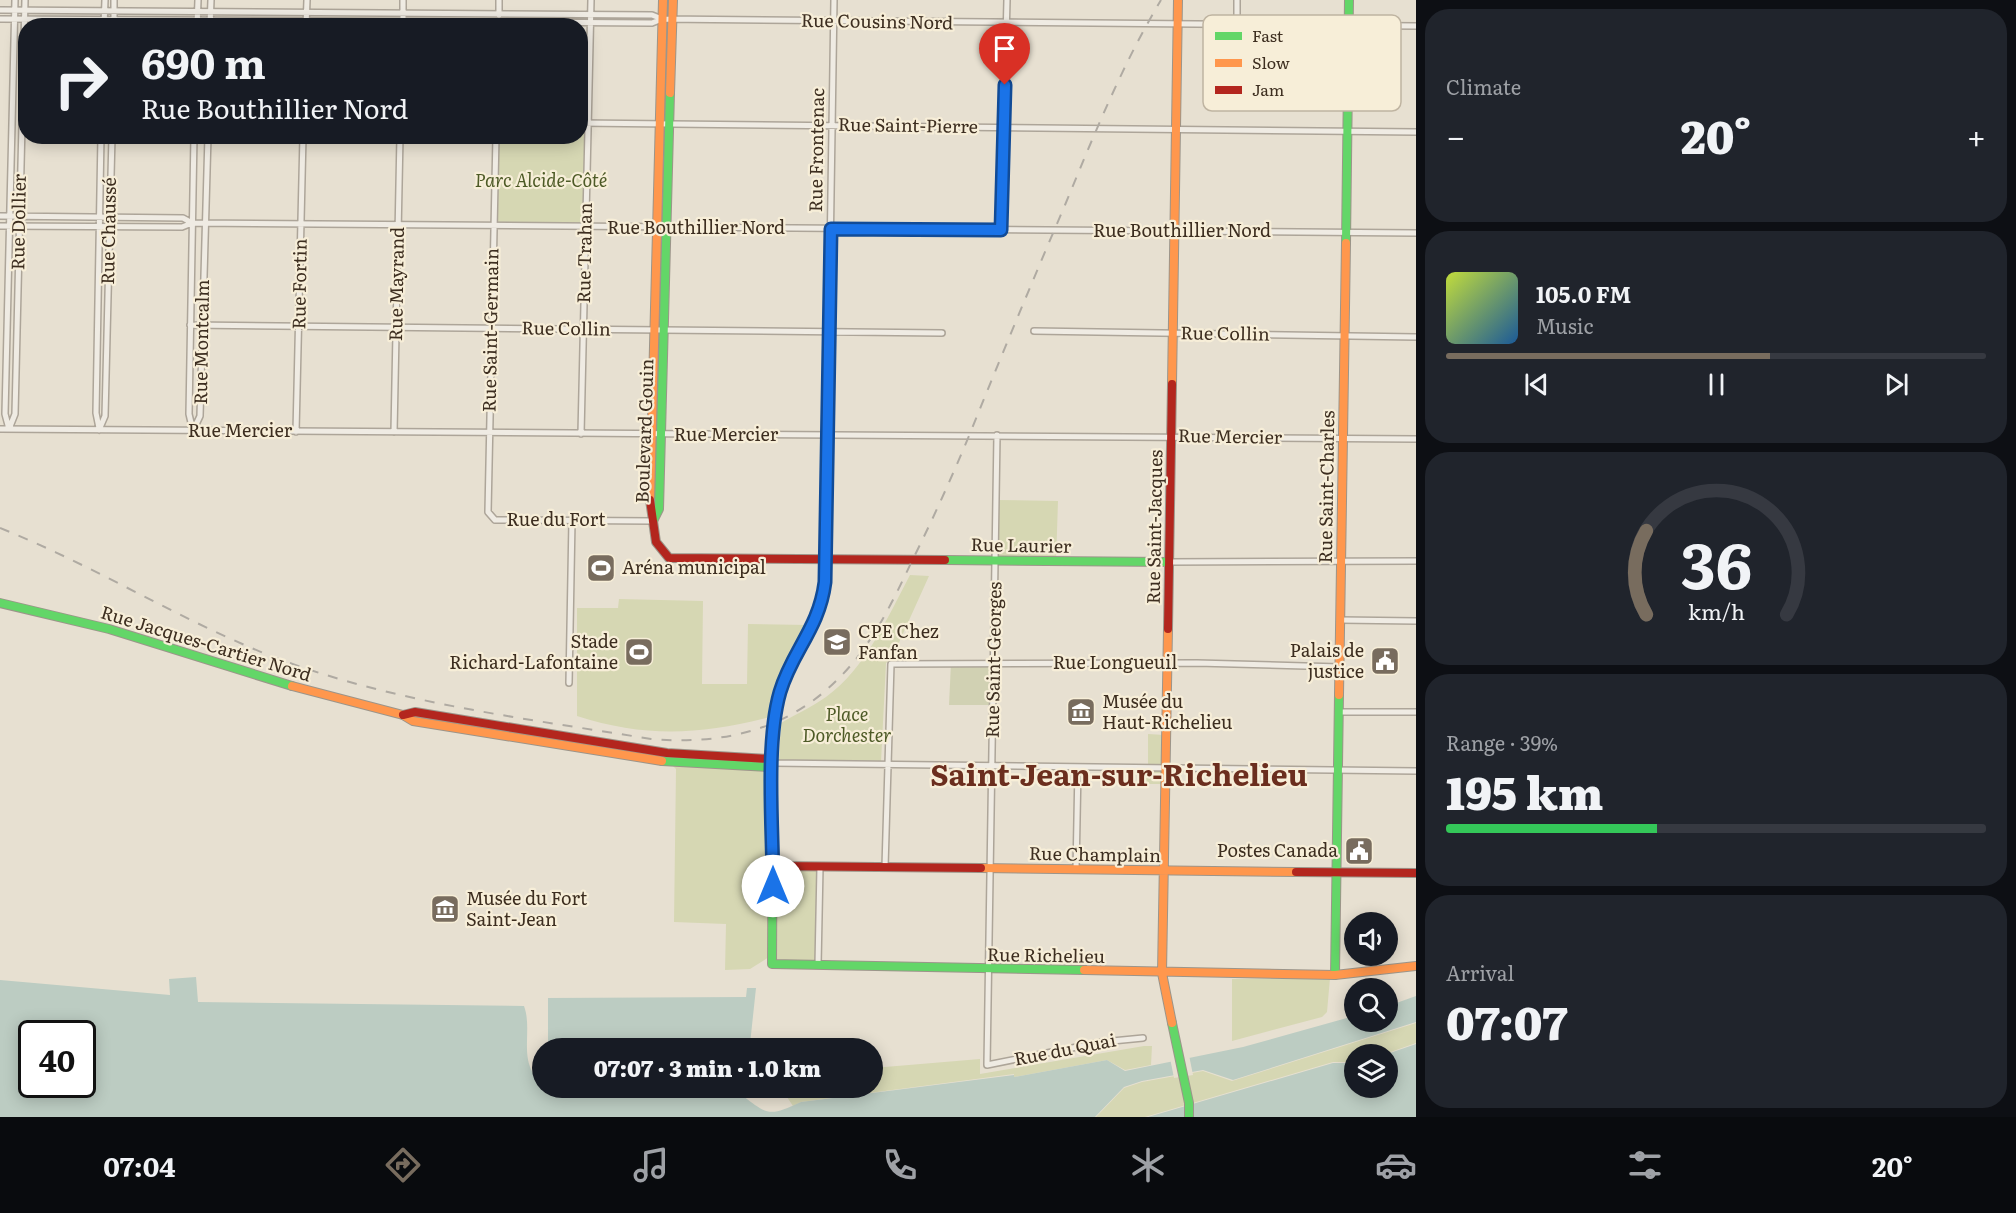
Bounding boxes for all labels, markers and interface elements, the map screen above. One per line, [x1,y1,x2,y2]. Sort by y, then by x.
street label: Rue Cousins Nord [801,6,954,35]
legend [1203,15,1401,111]
pin [979,23,1030,85]
text: Fast [1252,23,1284,47]
text: 690 m [141,30,266,92]
icon: arrive [988,32,1021,65]
icon: right [42,42,120,120]
text: Slow [1252,50,1290,74]
text: Climate [1446,71,1521,101]
text: Jam [1252,77,1285,101]
text: Rue Bouthillier Nord [141,87,408,127]
street label: Rue Frontenac [801,88,830,212]
text: 20° [1681,101,1751,168]
street label: Rue Saint-Pierre [838,110,978,139]
text: − [1446,110,1465,159]
text: + [1967,110,1986,159]
park label: Parc Alcide-Côté [475,166,607,193]
street label: Rue Dollier [3,173,32,270]
street label: Rue Chaussé [93,177,122,285]
street label: Rue Trahan [569,202,598,304]
street label: Rue Bouthillier Nord [607,213,785,240]
street label: Rue Bouthillier Nord [1093,216,1271,243]
street label: Rue Mayrand [381,227,410,341]
street label: Rue Fortin [284,238,313,330]
street label: Rue Saint-Germain [475,248,504,412]
text: 105.0 FM [1536,277,1631,310]
street label: Rue Montcalm [186,279,215,405]
text: Music [1536,310,1593,340]
street label: Rue Collin [521,313,611,342]
street label: Rue Collin [1180,318,1270,347]
street label: Boulevard Gouin [627,358,660,504]
icon: previous [1520,368,1553,401]
icon: pause [1700,368,1733,401]
icon: next [1880,368,1913,401]
street label: Rue Saint-Charles [1311,410,1340,564]
street label: Rue Mercier [188,416,293,443]
street label: Rue Mercier [674,420,779,447]
street label: Rue Mercier [1178,421,1283,450]
street label: Rue Saint-Jacques [1139,449,1168,604]
street label: Rue du Fort [507,505,606,532]
text: 36 [1680,517,1752,609]
street label: Rue Laurier [970,530,1072,559]
sports icon: Aréna municipal [585,552,617,584]
place label: Aréna municipal [622,553,766,580]
street label: Rue Saint-Georges [978,581,1007,738]
text: km/h [1687,596,1745,628]
street label: Rue Jacques-Cartier Nord [98,598,315,687]
place label: CPE Chez Fanfan [858,617,939,665]
school or university icon: CPE Chez Fanfan [821,626,853,658]
place label: Stade Richard-Lafontaine [449,627,618,675]
sports icon: Stade Richard-Lafontaine [623,636,655,668]
place label: Palais de justice [1290,636,1364,684]
public building icon: Palais de justice [1369,645,1401,677]
street label: Rue Longueuil [1053,648,1177,675]
place label: Musée du Haut-Richelieu [1102,687,1232,735]
museum icon: Musée du Haut-Richelieu [1065,696,1097,728]
park label: Place Dorchester [802,700,892,748]
text: Range · 39% [1446,727,1558,757]
district label: Saint-Jean-sur-Richelieu [930,751,1308,795]
text: 195 km [1446,757,1603,824]
public building icon: Postes Canada [1343,835,1375,867]
place label: Postes Canada [1217,836,1338,863]
street label: Rue Champlain [1029,839,1161,868]
position arrow [741,854,805,918]
place label: Musée du Fort Saint-Jean [466,884,588,932]
museum icon: Musée du Fort Saint-Jean [429,893,461,925]
map controls [1344,912,1398,1098]
button: sound [1344,912,1398,966]
street label: Rue Richelieu [987,940,1105,969]
text: Arrival [1446,957,1514,987]
button: search [1344,978,1398,1032]
text: 07:07 [1446,987,1567,1054]
speed limit sign: 40 [18,1020,96,1098]
street label: Rue du Quai [1012,1025,1118,1072]
button: layers [1344,1044,1398,1098]
text: 07:07 · 3 min · 1.0 km [594,1051,821,1084]
icon: directions [382,1144,424,1186]
icon: music [630,1144,672,1186]
icon: phone [879,1144,921,1186]
icon: climate [1127,1144,1169,1186]
icon: car [1375,1144,1417,1186]
icon: filters [1624,1144,1666,1186]
text: 07:04 [103,1145,176,1185]
text: 20° [1872,1145,1913,1185]

